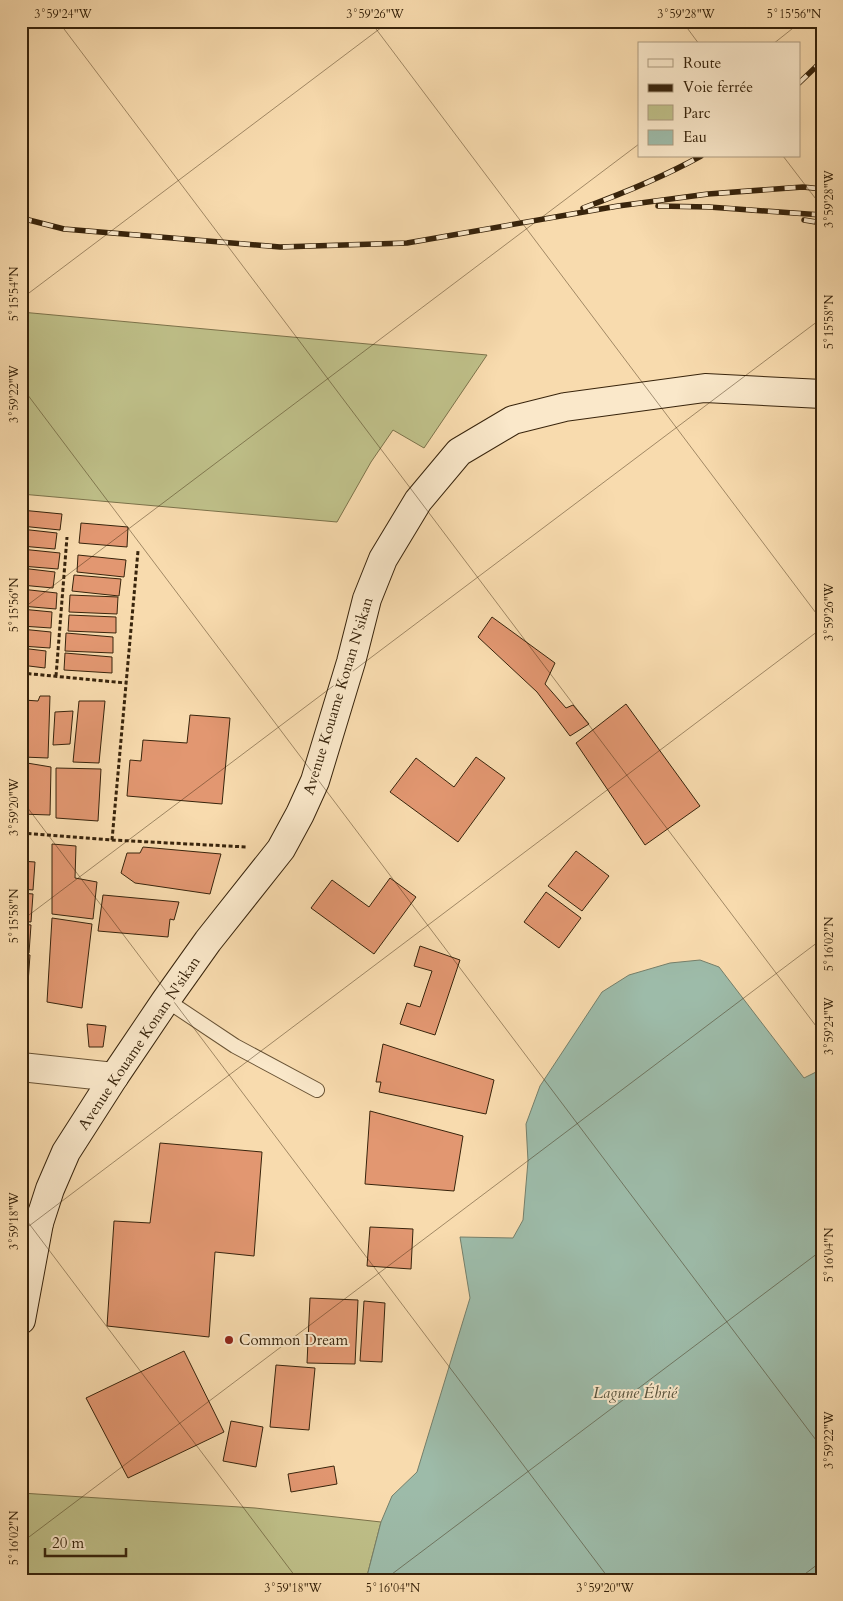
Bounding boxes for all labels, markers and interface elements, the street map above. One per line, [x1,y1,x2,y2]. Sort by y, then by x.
text: 3°59'24"W [34,6,93,22]
text: 3°59'26"W [346,6,405,22]
text: 3°59'28"W [657,6,716,22]
text: 5°15'56"N [767,6,822,22]
legend [638,42,800,158]
text: Route [683,53,721,73]
text: Voie ferrée [683,77,753,97]
text: Parc [683,103,711,123]
text: Eau [683,127,707,147]
text: 3°59'28"W [821,169,837,228]
text: 5°15'54"N [6,266,22,321]
text: 5°15'58"N [821,294,837,349]
text: 3°59'22"W [6,364,22,423]
text: 5°15'56"N [6,577,22,632]
text: 3°59'26"W [821,582,837,641]
street label: Avenue Kouame Konan N'sikan [298,594,378,797]
text: 3°59'20"W [6,777,22,836]
text: 5°15'58"N [6,888,22,943]
text: 5°16'02"N [821,916,837,971]
street label: Avenue Kouame Konan N'sikan [73,952,205,1134]
text: 3°59'24"W [821,996,837,1055]
text: 3°59'18"W [6,1191,22,1250]
text: 5°16'04"N [821,1227,837,1282]
place label: Common Dream [239,1330,349,1350]
marker: Common Dream [223,1334,235,1346]
water label: Lagune Ébrié [593,1382,678,1404]
text: 3°59'22"W [821,1410,837,1469]
text: 5°16'02"N [6,1510,22,1565]
scale bar [45,1526,126,1558]
text: 20 m [52,1533,84,1553]
text: 3°59'18"W [264,1580,323,1596]
text: 5°16'04"N [366,1580,421,1596]
text: 3°59'20"W [576,1580,635,1596]

